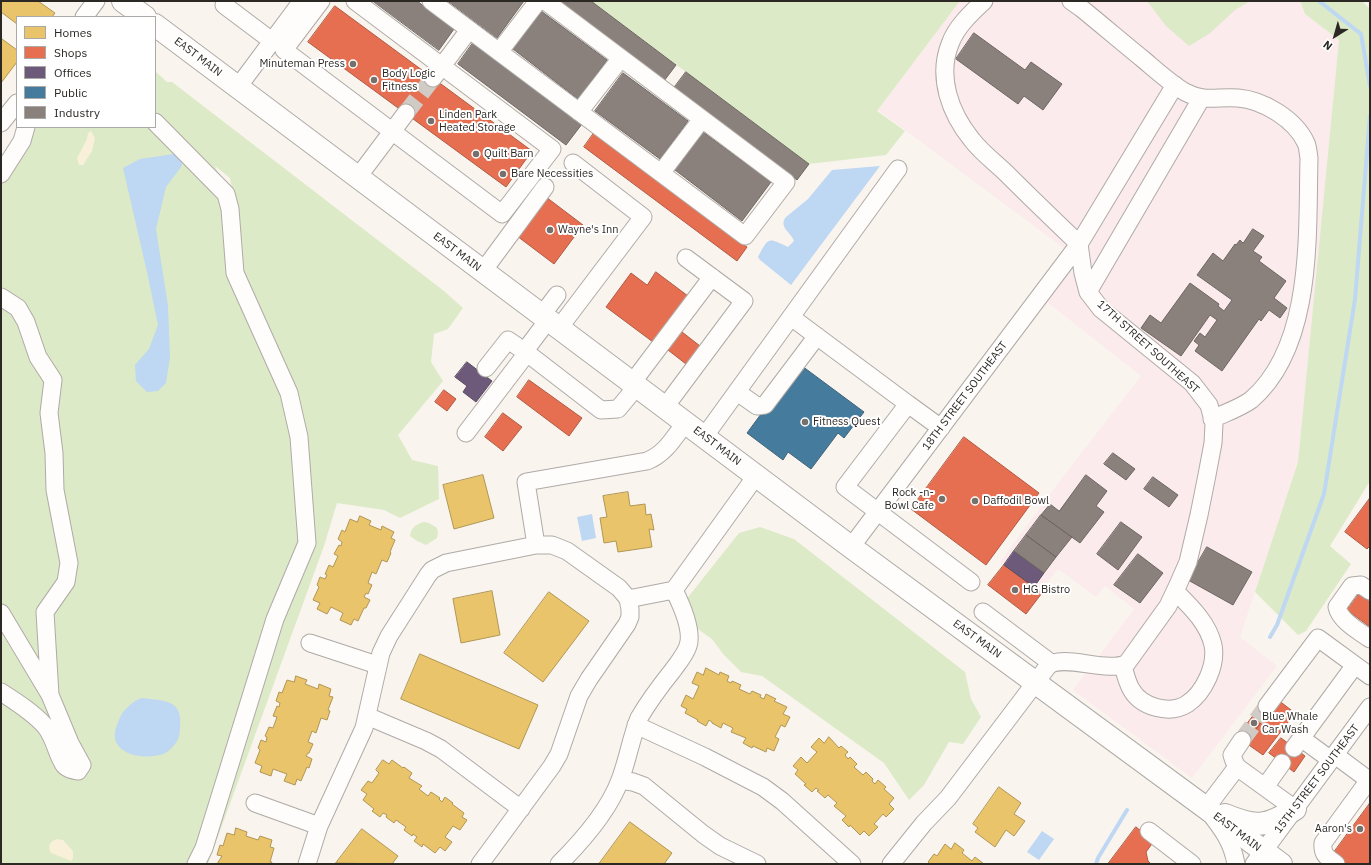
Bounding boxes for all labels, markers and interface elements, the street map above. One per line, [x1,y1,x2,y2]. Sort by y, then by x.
legend [16,16,156,128]
north arrow [1315,16,1355,56]
text: Homes [54,25,92,40]
street label: EAST MAIN [171,35,225,79]
text: N [1320,38,1335,54]
text: Shops [54,45,87,60]
place label: Minuteman Press [259,57,345,71]
marker: Minuteman Press [348,59,358,69]
text: Offices [54,65,92,80]
place label: Body Logic Fitness [382,67,435,93]
marker: Body Logic Fitness [369,75,379,85]
text: Public [54,85,87,100]
text: Industry [54,105,100,120]
place label: Linden Park Heated Storage [439,108,516,134]
marker: Linden Park Heated Storage [426,116,436,126]
place label: Quilt Barn [484,147,534,161]
marker: Quilt Barn [471,149,481,159]
place label: Bare Necessities [511,167,593,181]
marker: Bare Necessities [498,169,508,179]
place label: Wayne's Inn [558,223,619,237]
marker: Wayne's Inn [545,225,555,235]
street label: EAST MAIN [430,230,484,274]
street label: 17TH STREET SOUTHEAST [1094,298,1202,396]
street label: 18TH STREET SOUTHEAST [920,339,1010,453]
place label: Fitness Quest [813,415,881,429]
marker: Fitness Quest [800,417,810,427]
street label: EAST MAIN [690,424,744,468]
place label: Rock -n- Bowl Cafe [884,486,934,512]
marker: Rock -n- Bowl Cafe [937,494,947,504]
place label: Daffodil Bowl [983,494,1049,508]
marker: Daffodil Bowl [970,496,980,506]
place label: HG Bistro [1023,583,1070,597]
marker: HG Bistro [1010,585,1020,595]
street label: EAST MAIN [950,617,1004,661]
place label: Blue Whale Car Wash [1262,710,1318,736]
marker: Blue Whale Car Wash [1249,718,1259,728]
street label: 15TH STREET SOUTHEAST [1272,722,1362,836]
street label: EAST MAIN [1210,810,1264,854]
place label: Aaron's [1315,822,1352,836]
marker: Aaron's [1355,824,1365,834]

